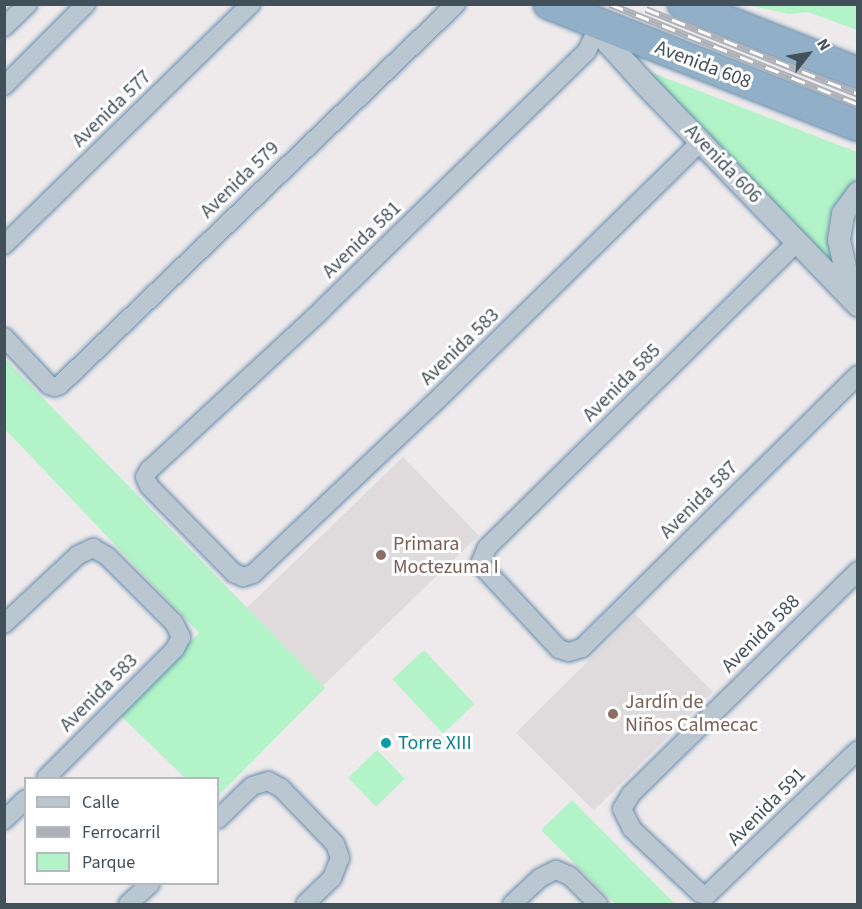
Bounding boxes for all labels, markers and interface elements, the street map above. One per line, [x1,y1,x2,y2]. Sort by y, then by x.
north arrow [778,24,838,84]
text: N [811,34,836,55]
street label: Avenida 608 [652,36,754,94]
street label: Avenida 577 [67,65,157,153]
street label: Avenida 606 [679,119,767,209]
street label: Avenida 579 [195,136,285,224]
street label: Avenida 581 [317,196,407,284]
street label: Avenida 583 [415,303,505,391]
street label: Avenida 585 [578,339,666,427]
street label: Avenida 587 [655,456,743,544]
place label: Primara Moctezuma I [393,532,499,579]
marker: Primara Moctezuma I [374,548,388,562]
street label: Avenida 588 [717,590,805,678]
street label: Avenida 583 [55,649,143,737]
place label: Jardín de Niños Calmecac [625,690,758,737]
marker: Jardín de Niños Calmecac [606,707,620,721]
place label: Torre XIII [398,731,472,755]
marker: Torre XIII [379,736,393,750]
street label: Avenida 591 [723,763,811,851]
legend [24,777,219,885]
text: Calle [82,790,119,815]
text: Ferrocarril [82,820,160,845]
text: Parque [82,850,135,875]

